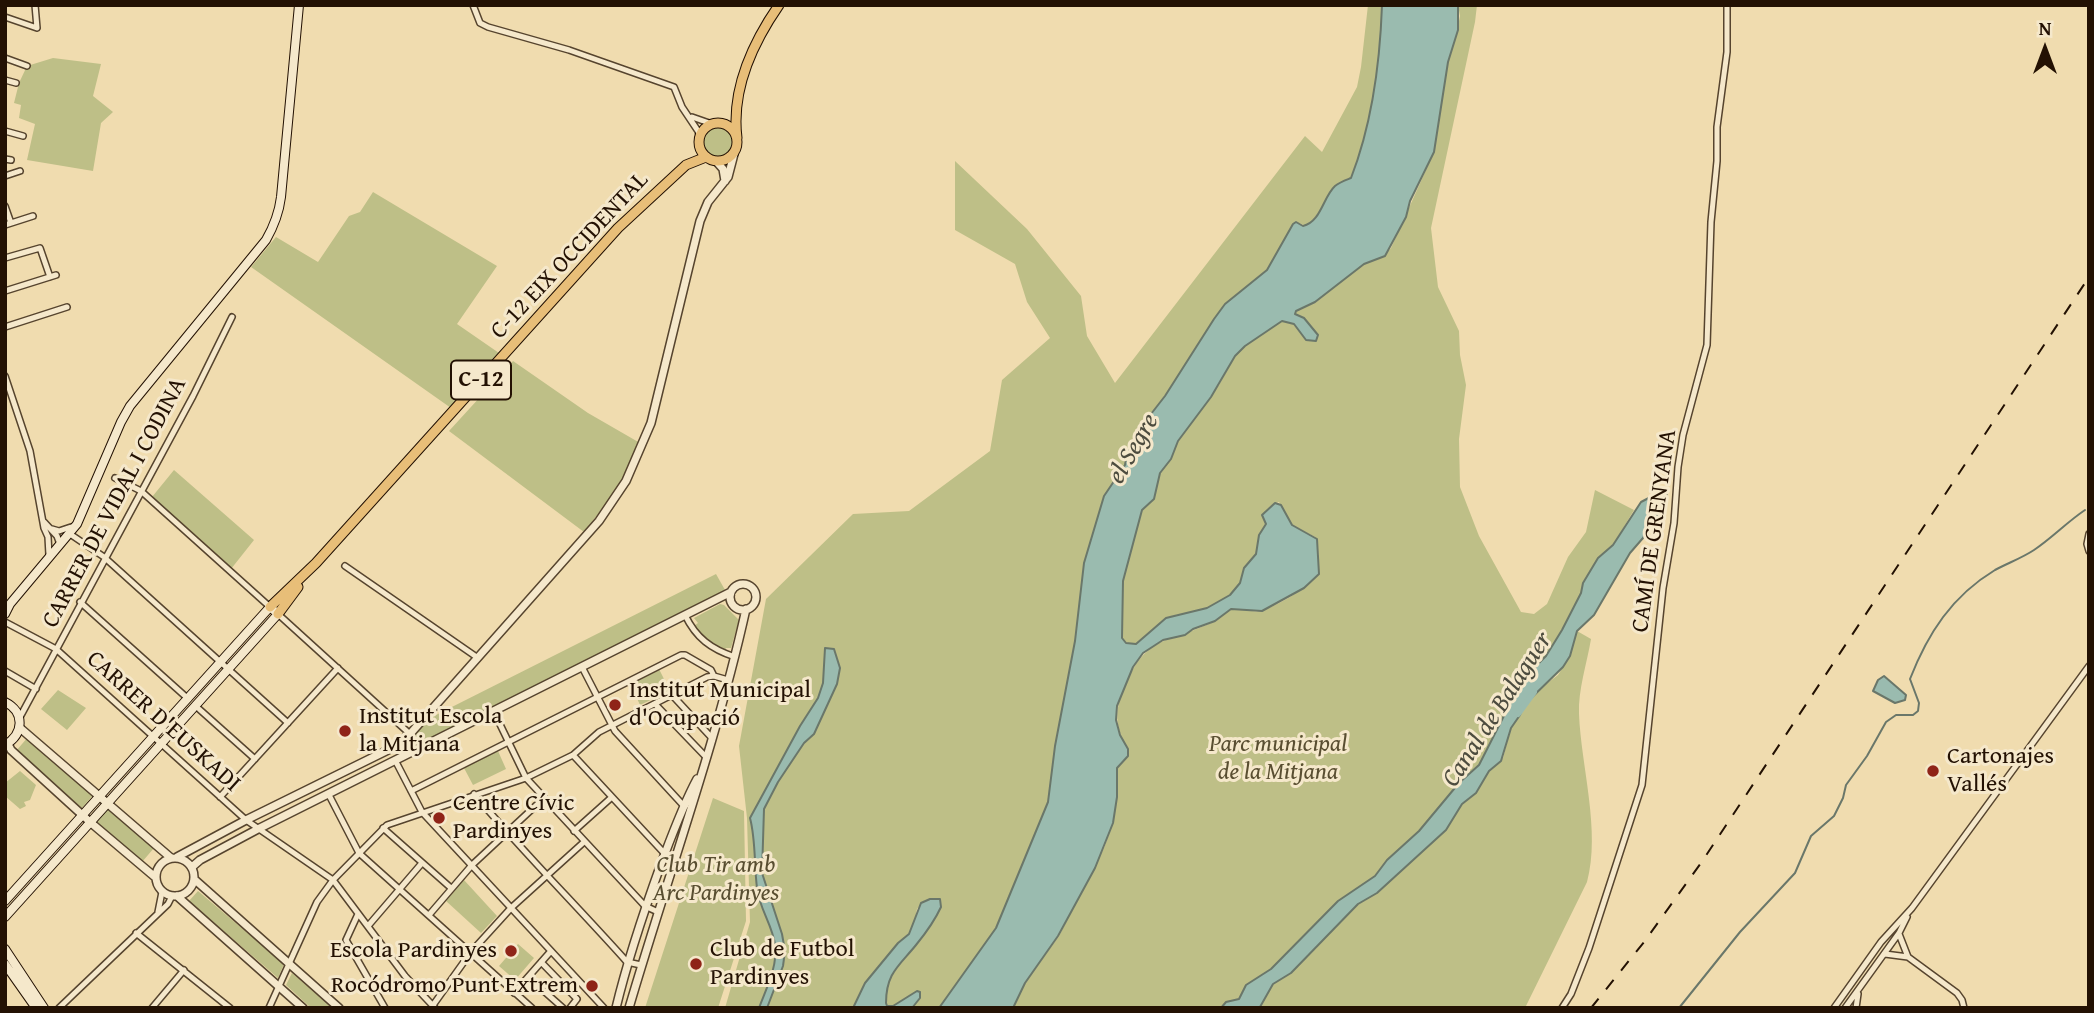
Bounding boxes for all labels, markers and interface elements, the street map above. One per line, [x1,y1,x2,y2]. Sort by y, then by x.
north arrow [2010,14,2080,84]
text: N [2039,14,2051,42]
street label: C-12 EIX OCCIDENTAL [485,166,655,346]
road number: C-12 [451,360,511,400]
street label: CARRER DE VIDAL I CODINA [37,373,193,633]
water label: el Segre [1102,408,1166,490]
street label: CAMÍ DE GRENYANA [1627,428,1683,634]
water label: Canal de Balaguer [1436,627,1560,793]
street label: CARRER D'EUSKADI [80,645,246,799]
place label: Institut Municipal d'Ocupació [629,677,811,733]
marker: Institut Municipal d'Ocupació [607,697,623,713]
place label: Institut Escola la Mitjana [359,703,502,759]
marker: Institut Escola la Mitjana [337,723,353,739]
park label: Parc municipal de la Mitjana [1209,731,1347,787]
place label: Cartonajes Vallés [1947,743,2054,799]
marker: Cartonajes Vallés [1925,763,1941,779]
place label: Centre Cívic Pardinyes [453,790,574,846]
marker: Centre Cívic Pardinyes [431,810,447,826]
park label: Club Tir amb Arc Pardinyes [653,852,779,908]
place label: Club de Futbol Pardinyes [710,936,854,992]
place label: Escola Pardinyes [330,937,497,965]
marker: Escola Pardinyes [503,943,519,959]
marker: Club de Futbol Pardinyes [688,956,704,972]
place label: Rocódromo Punt Extrem [331,972,578,1000]
marker: Rocódromo Punt Extrem [584,978,600,994]

